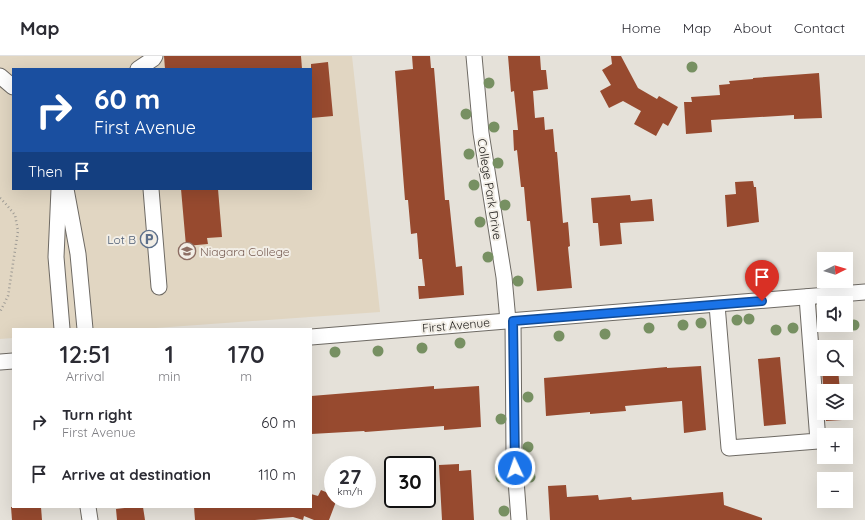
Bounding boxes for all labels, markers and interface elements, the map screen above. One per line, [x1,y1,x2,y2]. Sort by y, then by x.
text: Map [20,16,59,40]
text: Home [622,19,661,37]
text: Map [683,19,711,37]
text: About [733,19,772,37]
text: Contact [794,19,845,37]
text: 60 m [94,81,160,116]
icon: right [28,84,80,136]
text: First Avenue [94,116,196,139]
street label: College Park Drive [475,137,505,241]
icon: arrive [71,160,93,182]
text: Then [28,162,63,181]
parking icon: Lot B [139,229,159,249]
place label: Lot B [107,232,136,247]
school or university icon: Niagara College [177,241,197,261]
place label: Niagara College [200,244,290,259]
north arrow [817,252,853,288]
map controls [817,252,853,508]
pin [745,260,779,301]
icon: arrive [751,266,773,288]
button: sound [817,296,853,332]
street label: First Avenue [421,315,491,335]
text: 12:51 [59,339,111,369]
text: 1 [165,339,174,369]
text: 170 [228,339,265,369]
button: search [817,340,853,376]
text: Arrival [66,368,105,384]
text: min [158,368,180,384]
text: m [240,368,252,384]
button: layers [817,384,853,420]
text: Turn right [62,405,133,424]
icon: right [28,411,50,433]
text: 60 m [261,413,296,432]
text: First Avenue [62,424,136,440]
button: + [817,428,853,464]
position arrow [494,447,536,489]
speed limit sign: 30 [384,456,436,508]
icon: arrive [28,463,50,485]
text: 27 [339,464,361,489]
text: Arrive at destination [62,465,211,484]
text: 110 m [258,465,296,484]
button: − [817,472,853,508]
text: km/h [337,485,363,498]

